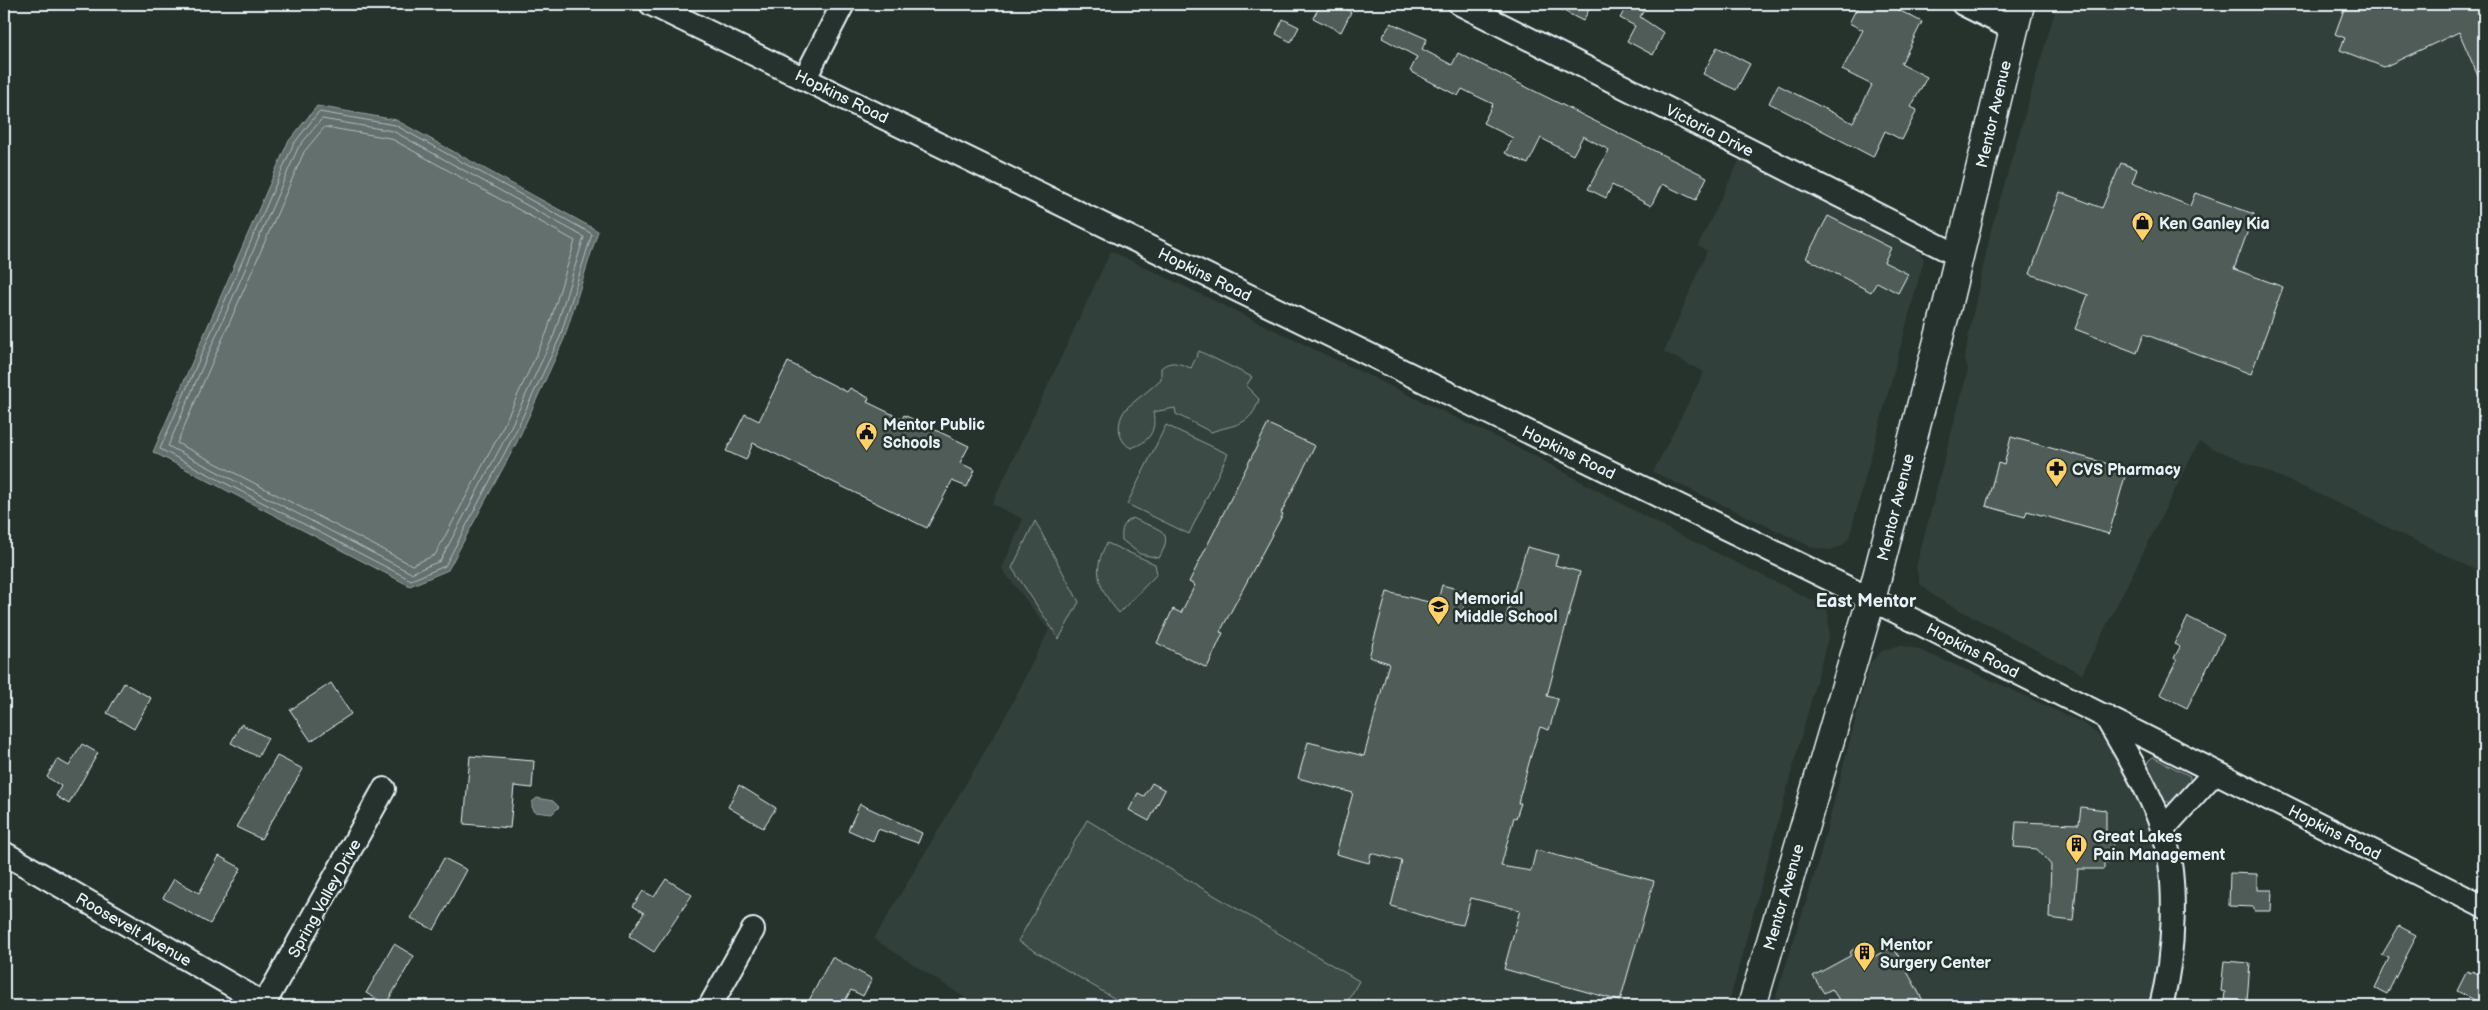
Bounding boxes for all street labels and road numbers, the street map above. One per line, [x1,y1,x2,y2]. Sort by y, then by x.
street label: Mentor Avenue [1973,58,2016,170]
street label: Hopkins Road [792,67,891,128]
street label: Victoria Drive [1662,101,1757,162]
street label: Hopkins Road [1155,245,1254,306]
street label: Hopkins Road [1519,423,1618,484]
street label: Mentor Avenue [1874,451,1919,563]
street label: Hopkins Road [1923,620,2022,683]
street label: Hopkins Road [2285,802,2384,865]
street label: Spring Valley Drive [285,836,366,961]
street label: Mentor Avenue [1760,842,1809,953]
street label: Roosevelt Avenue [72,889,195,971]

